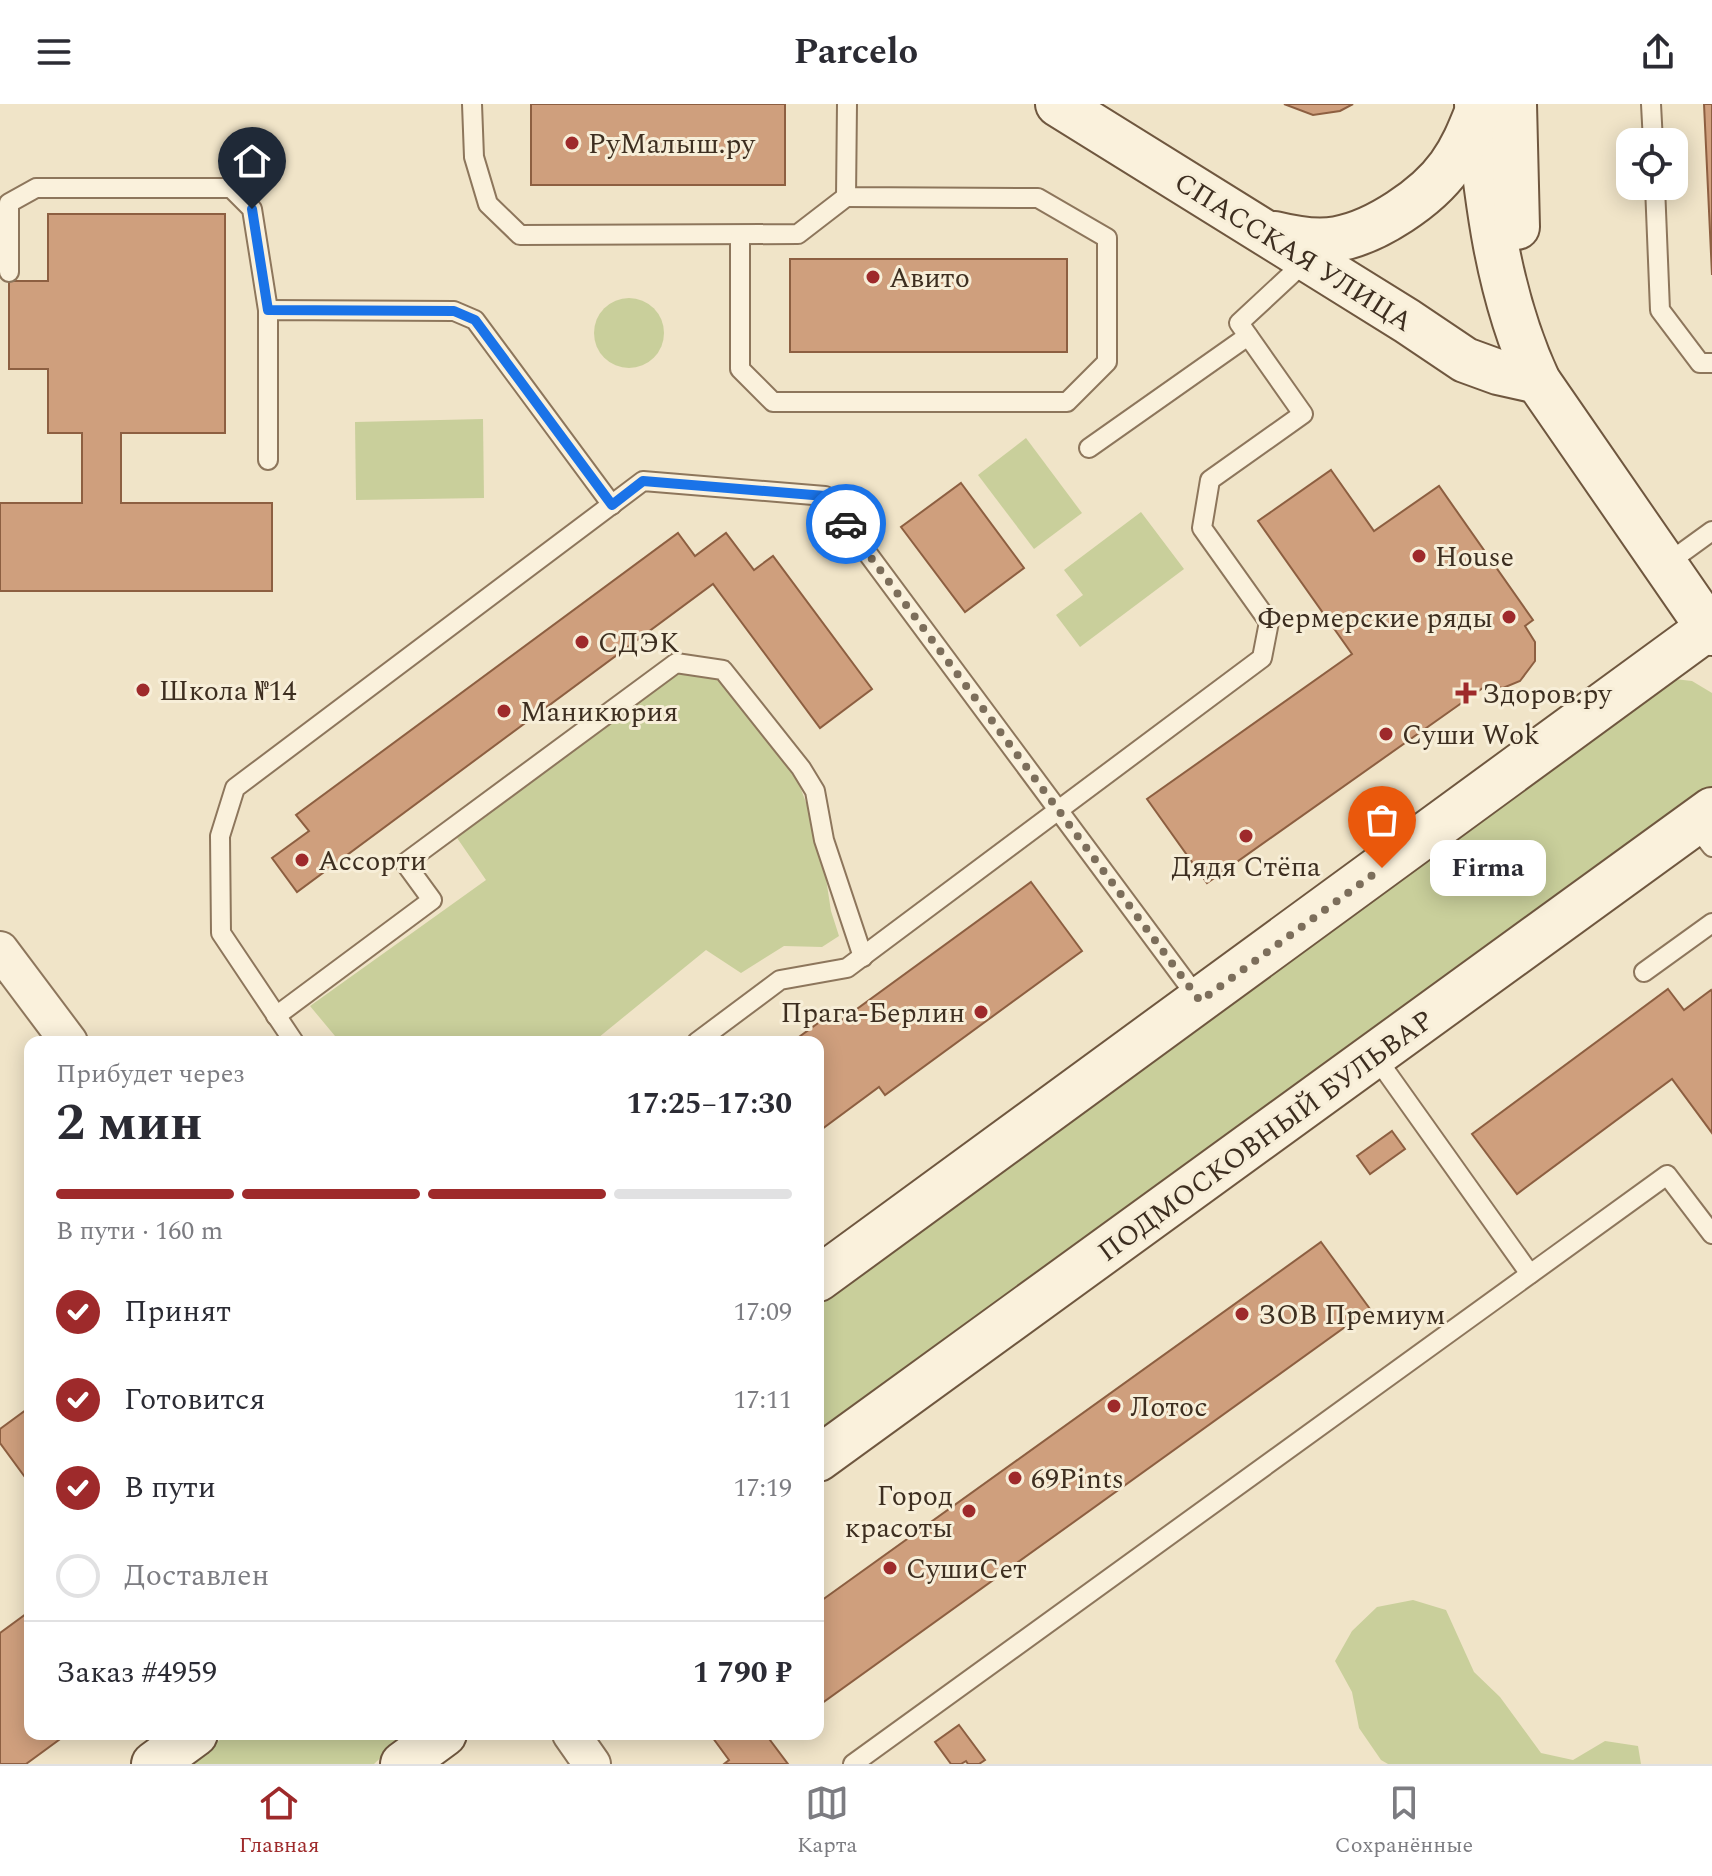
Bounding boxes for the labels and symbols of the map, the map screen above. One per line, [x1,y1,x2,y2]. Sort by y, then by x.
place label: РуМалыш.ру [588,123,756,166]
pin [218,127,286,209]
marker: РуМалыш.ру [563,134,581,152]
street label: СПАССКАЯ УЛИЦА [1165,161,1421,343]
place label: Авито [889,257,970,300]
marker: Авито [864,268,882,286]
courier [806,484,886,564]
place label: House [1435,536,1514,579]
marker: House [1410,547,1428,565]
place label: Фермерские ряды [1258,597,1493,640]
marker: Фермерские ряды [1500,608,1518,626]
place label: СДЭК [598,622,679,665]
marker: СДЭК [573,633,591,651]
place label: Школа №14 [159,670,297,713]
place label: Здоров.ру [1482,673,1613,716]
marker: Школа №14 [134,681,152,699]
marker: Здоров.ру [1457,684,1475,702]
place label: Маникюрия [520,691,678,734]
marker: Маникюрия [495,702,513,720]
place label: Суши Wok [1402,714,1540,757]
marker: Суши Wok [1377,725,1395,743]
pin [1348,786,1416,868]
marker: Дядя Стёпа [1237,827,1255,845]
place label: Ассорти [318,840,427,883]
callout: Firma [1430,840,1546,896]
place label: Дядя Стёпа [1171,846,1321,889]
marker: Ассорти [293,851,311,869]
place label: Прага-Берлин [780,992,965,1035]
street label: ПОДМОСКОВНЫЙ БУЛЬВАР [1089,999,1443,1273]
marker: Прага-Берлин [972,1003,990,1021]
place label: ЗОВ Премиум [1258,1294,1445,1337]
marker: ЗОВ Премиум [1233,1305,1251,1323]
place label: Лотос [1130,1386,1208,1429]
marker: Лотос [1105,1397,1123,1415]
place label: 69Pints [1031,1458,1124,1501]
marker: 69Pints [1006,1469,1024,1487]
place label: Город красоты [845,1475,953,1550]
marker: Город красоты [960,1502,978,1520]
place label: СушиСет [906,1548,1027,1591]
marker: СушиСет [881,1559,899,1577]

